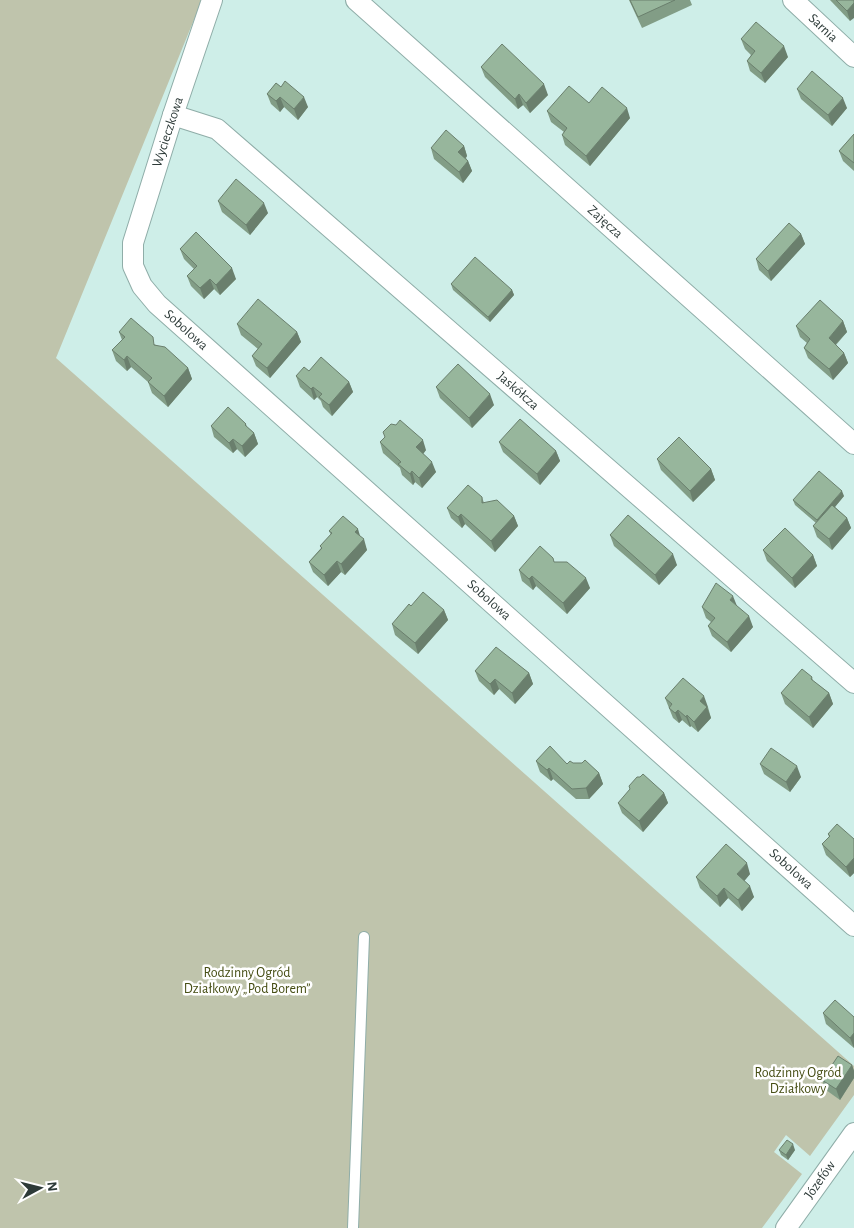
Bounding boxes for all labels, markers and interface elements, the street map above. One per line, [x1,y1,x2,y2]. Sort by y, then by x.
street label: Sarnia [806,11,841,45]
street label: Wycieczkowa [150,95,186,169]
street label: Zajęcza [585,203,626,241]
street label: Sobolowa [162,307,211,353]
street label: Jaskółcza [495,369,542,413]
street label: Sobolowa [465,577,514,623]
street label: Sobolowa [767,846,816,892]
park label: Rodzinny Ogród Działkowy „Pod Borem” [184,966,310,996]
park label: Rodzinny Ogród Działkowy [754,1066,842,1096]
street label: Józefów [802,1158,838,1202]
north arrow [15,1163,65,1213]
text: N [44,1181,59,1192]

